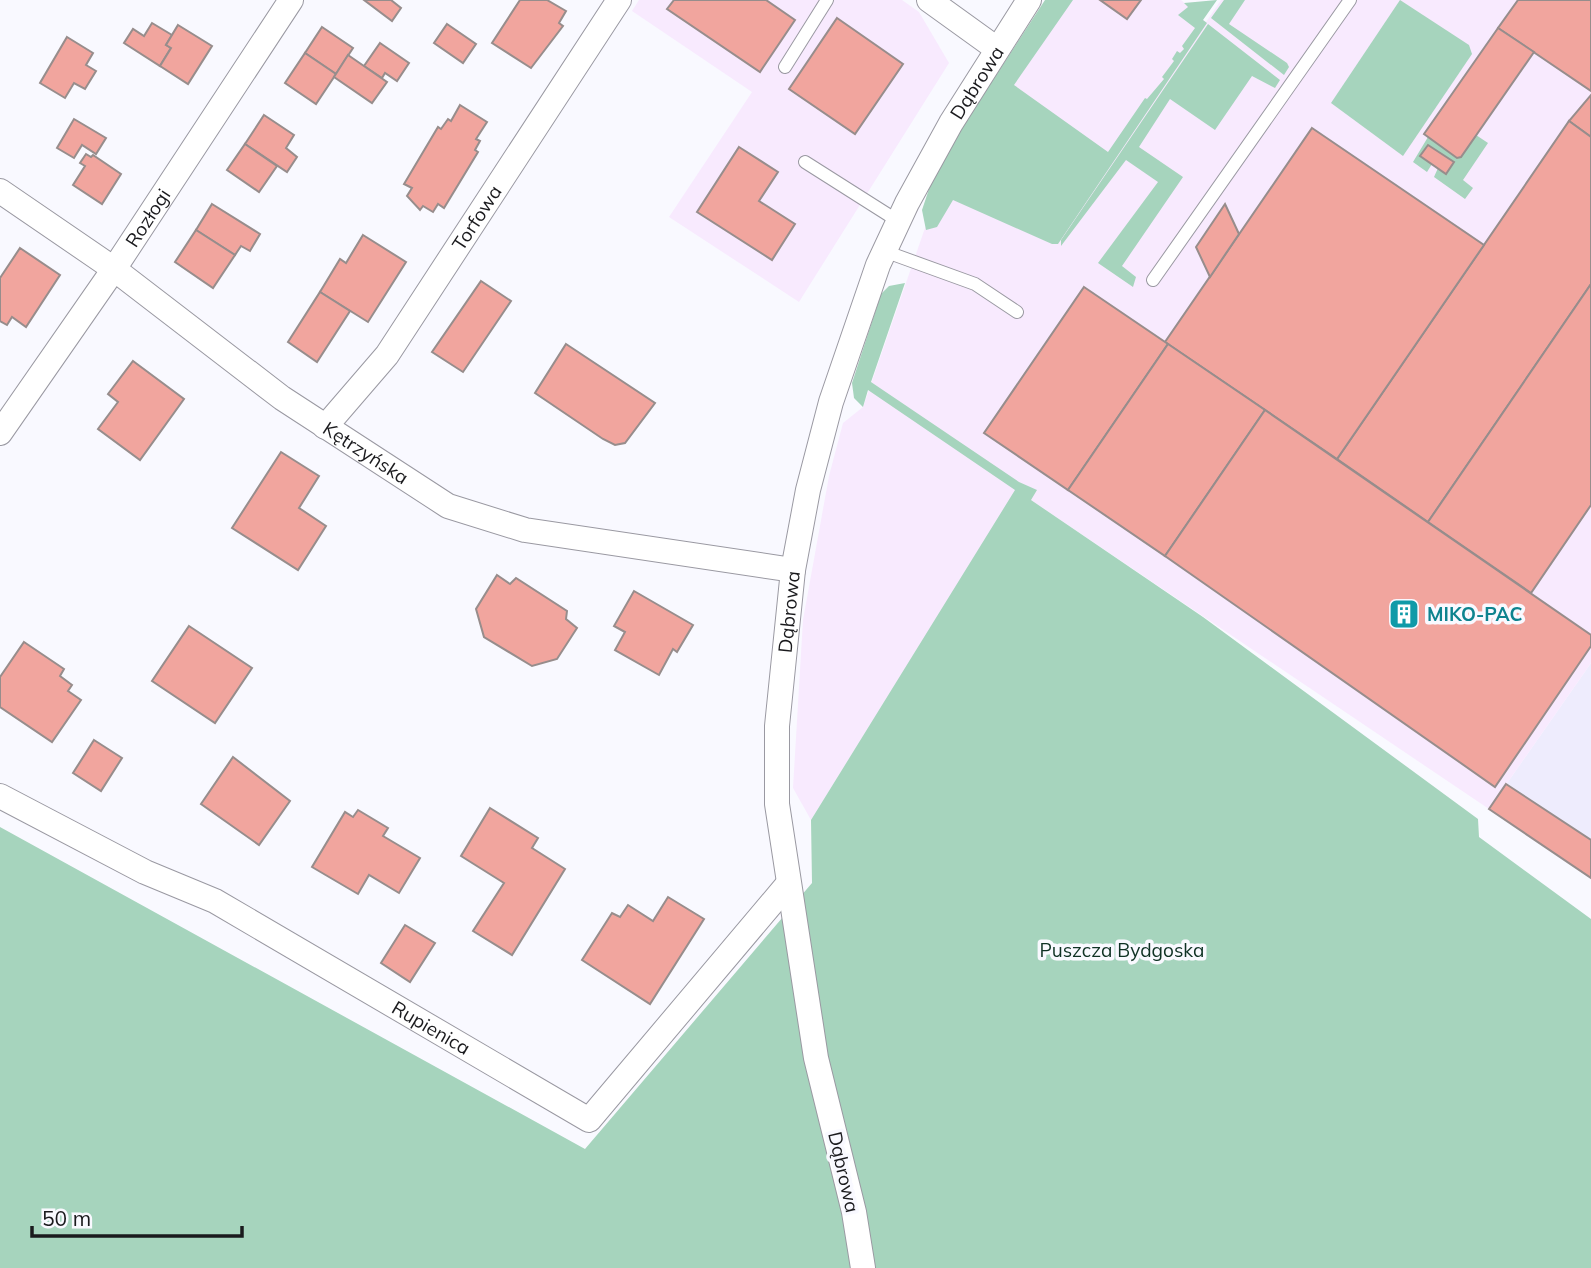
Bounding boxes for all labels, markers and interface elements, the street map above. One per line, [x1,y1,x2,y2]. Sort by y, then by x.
street label: Dąbrowa [945,41,1009,124]
street label: Torfowa [447,181,507,255]
street label: Rozłogi [120,184,176,252]
street label: Kętrzyńska [319,416,413,489]
street label: Dąbrowa [773,570,805,654]
building icon: MIKO-PAC [1387,597,1421,631]
place label: MIKO-PAC [1427,602,1523,626]
park label: Puszcza Bydgoska [1040,938,1204,962]
street label: Rupienica [388,995,475,1060]
street label: Dąbrowa [823,1129,865,1215]
scale bar [32,1194,242,1238]
text: 50 m [42,1205,91,1231]

